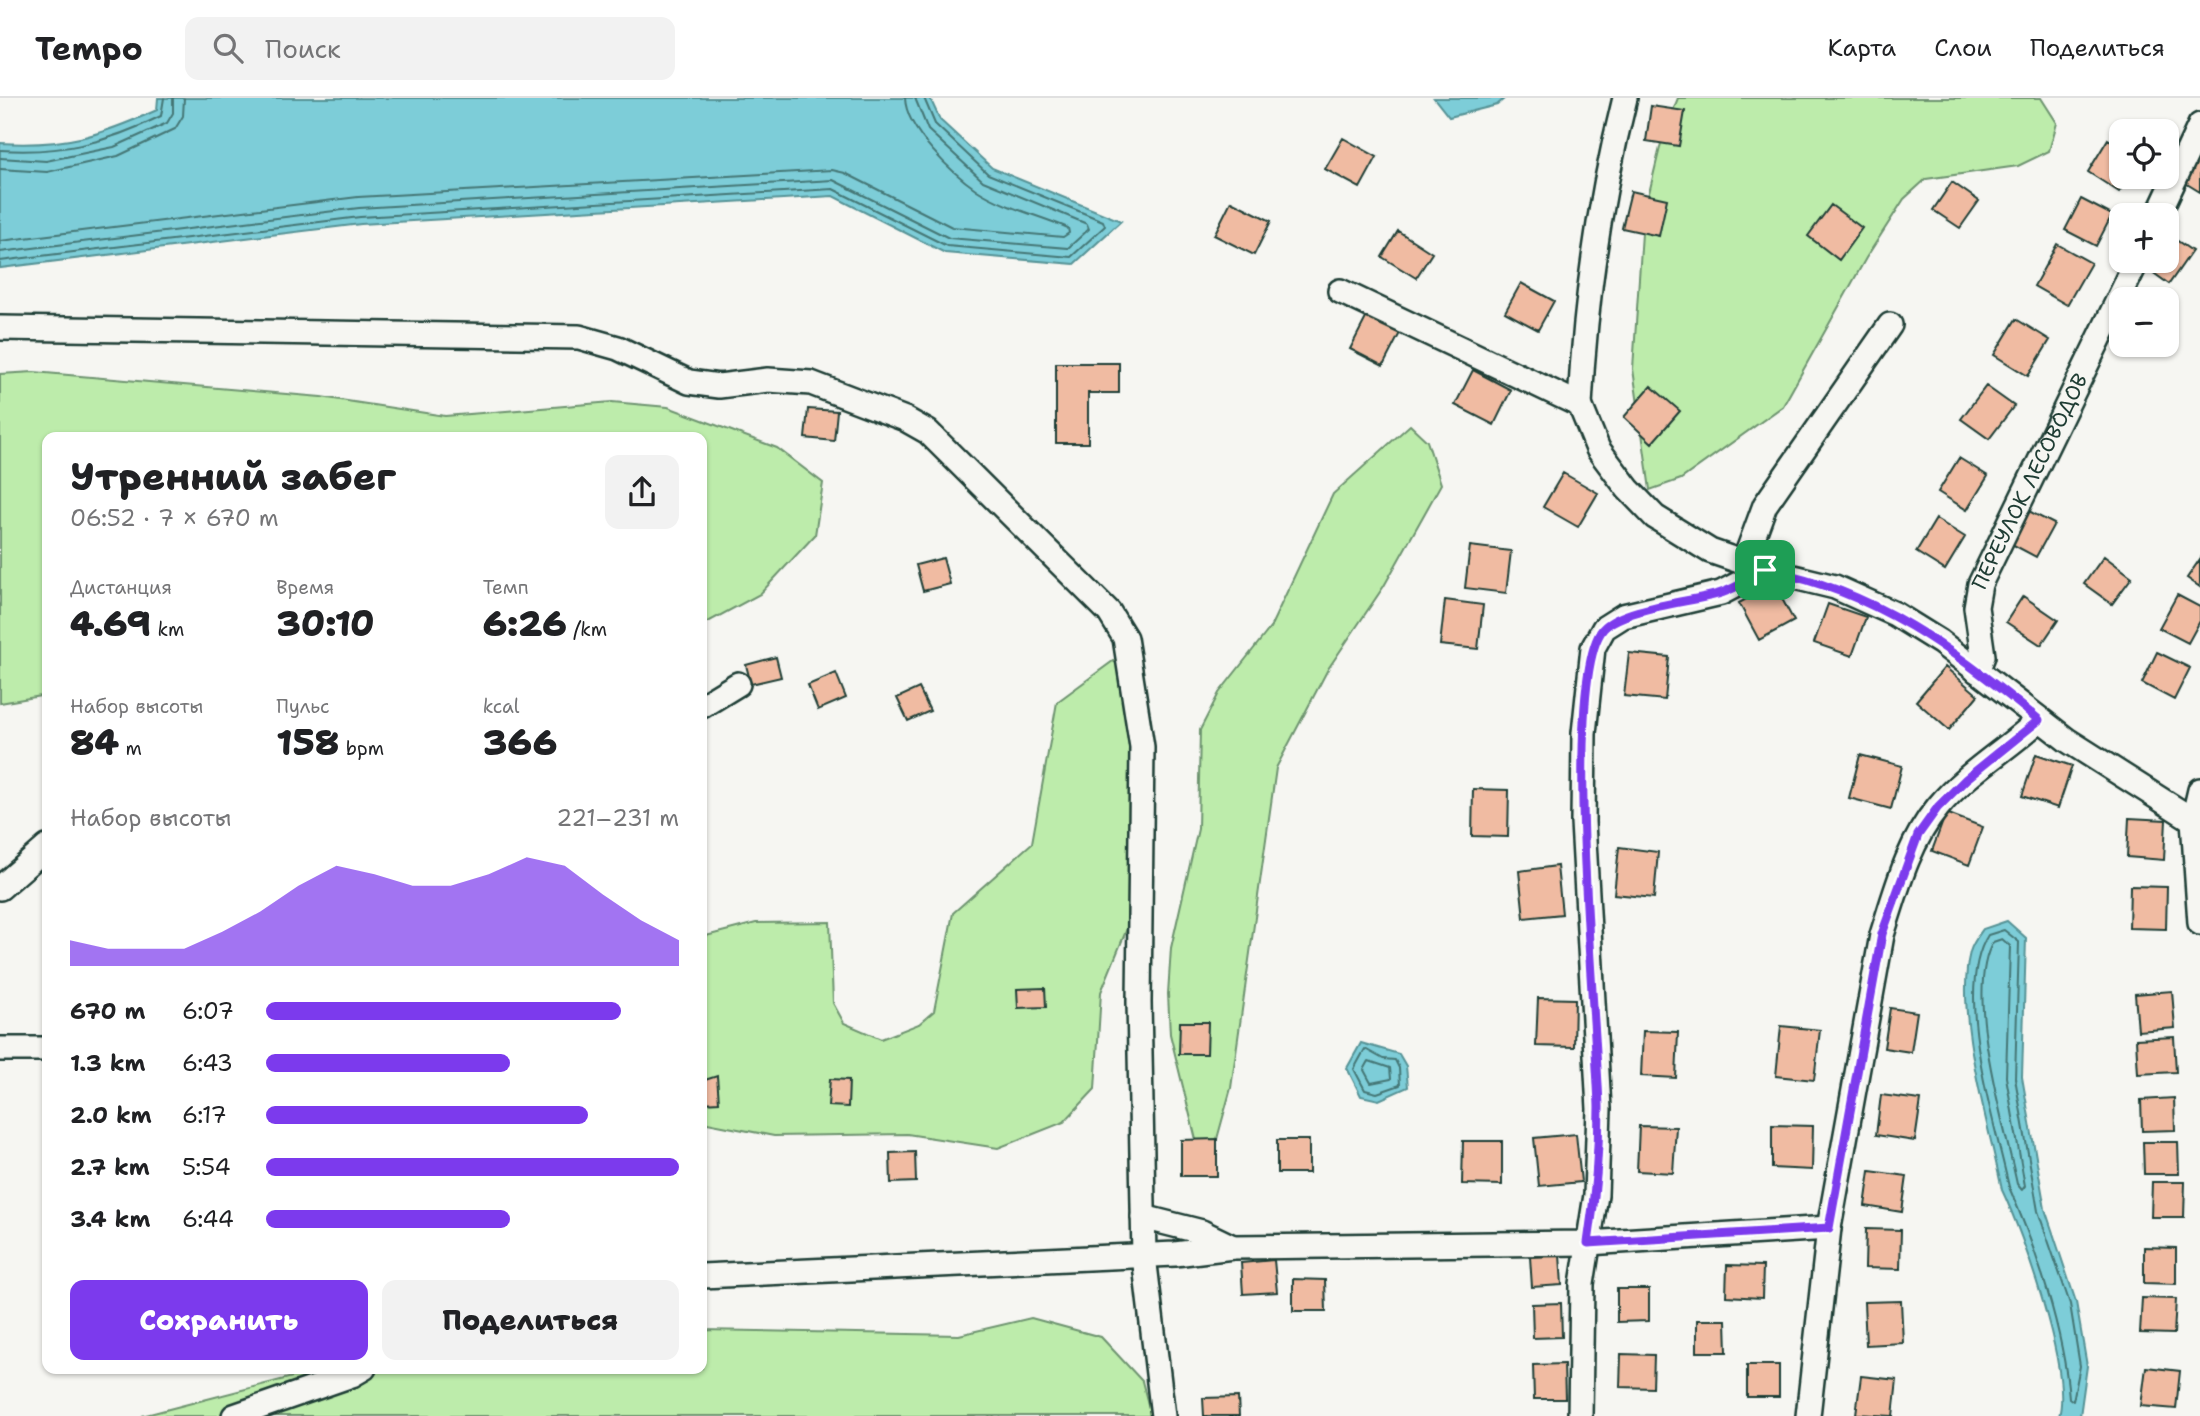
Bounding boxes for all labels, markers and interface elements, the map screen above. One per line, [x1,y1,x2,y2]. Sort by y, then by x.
search box [185,17,675,80]
text: Tempo [35,26,143,71]
icon: search [209,29,247,67]
text: Поиск [265,31,341,66]
text: Карта [1828,32,1896,64]
text: Слои [1934,32,1992,64]
text: Поделиться [2030,32,2165,64]
map controls [2109,119,2179,357]
button: locate [2109,119,2179,189]
button: + [2109,203,2179,273]
button: − [2109,287,2179,357]
street label: ПЕРЕУЛОК ЛЕСОВОДОВ [1965,369,2094,594]
text: Утренний забег [70,451,396,502]
button: share [605,455,679,529]
text: 06:52 · 7 × 670 m [70,503,279,533]
pin [1735,540,1795,600]
icon: arrive [1746,551,1784,589]
text: Дистанция [70,575,172,600]
text: Время [276,575,334,600]
text: Темп [483,575,529,600]
text: 4.69 [70,600,151,647]
text: 30:10 [276,600,374,647]
text: 6:26 [483,600,567,647]
text: km [151,617,184,642]
text: /km [567,617,607,642]
text: Набор высоты [70,694,203,719]
text: Пульс [276,694,330,719]
text: kcal [483,694,520,719]
text: 84 [70,719,119,766]
text: 158 [276,719,339,766]
text: 366 [483,719,557,766]
text: m [119,736,142,761]
text: bpm [339,736,384,761]
text: Набор высоты [70,803,231,833]
text: 221–231 m [556,803,679,833]
text: 670 m [70,996,146,1026]
text: 6:07 [182,996,234,1026]
text: 1.3 km [70,1048,145,1078]
text: 6:43 [182,1048,233,1078]
text: 2.0 km [70,1100,152,1130]
text: 6:17 [182,1100,227,1130]
text: 2.7 km [70,1152,150,1182]
text: 5:54 [182,1152,231,1182]
text: 3.4 km [70,1204,150,1234]
text: 6:44 [182,1204,234,1234]
button: Сохранить [70,1280,368,1360]
button: Поделиться [382,1280,679,1360]

